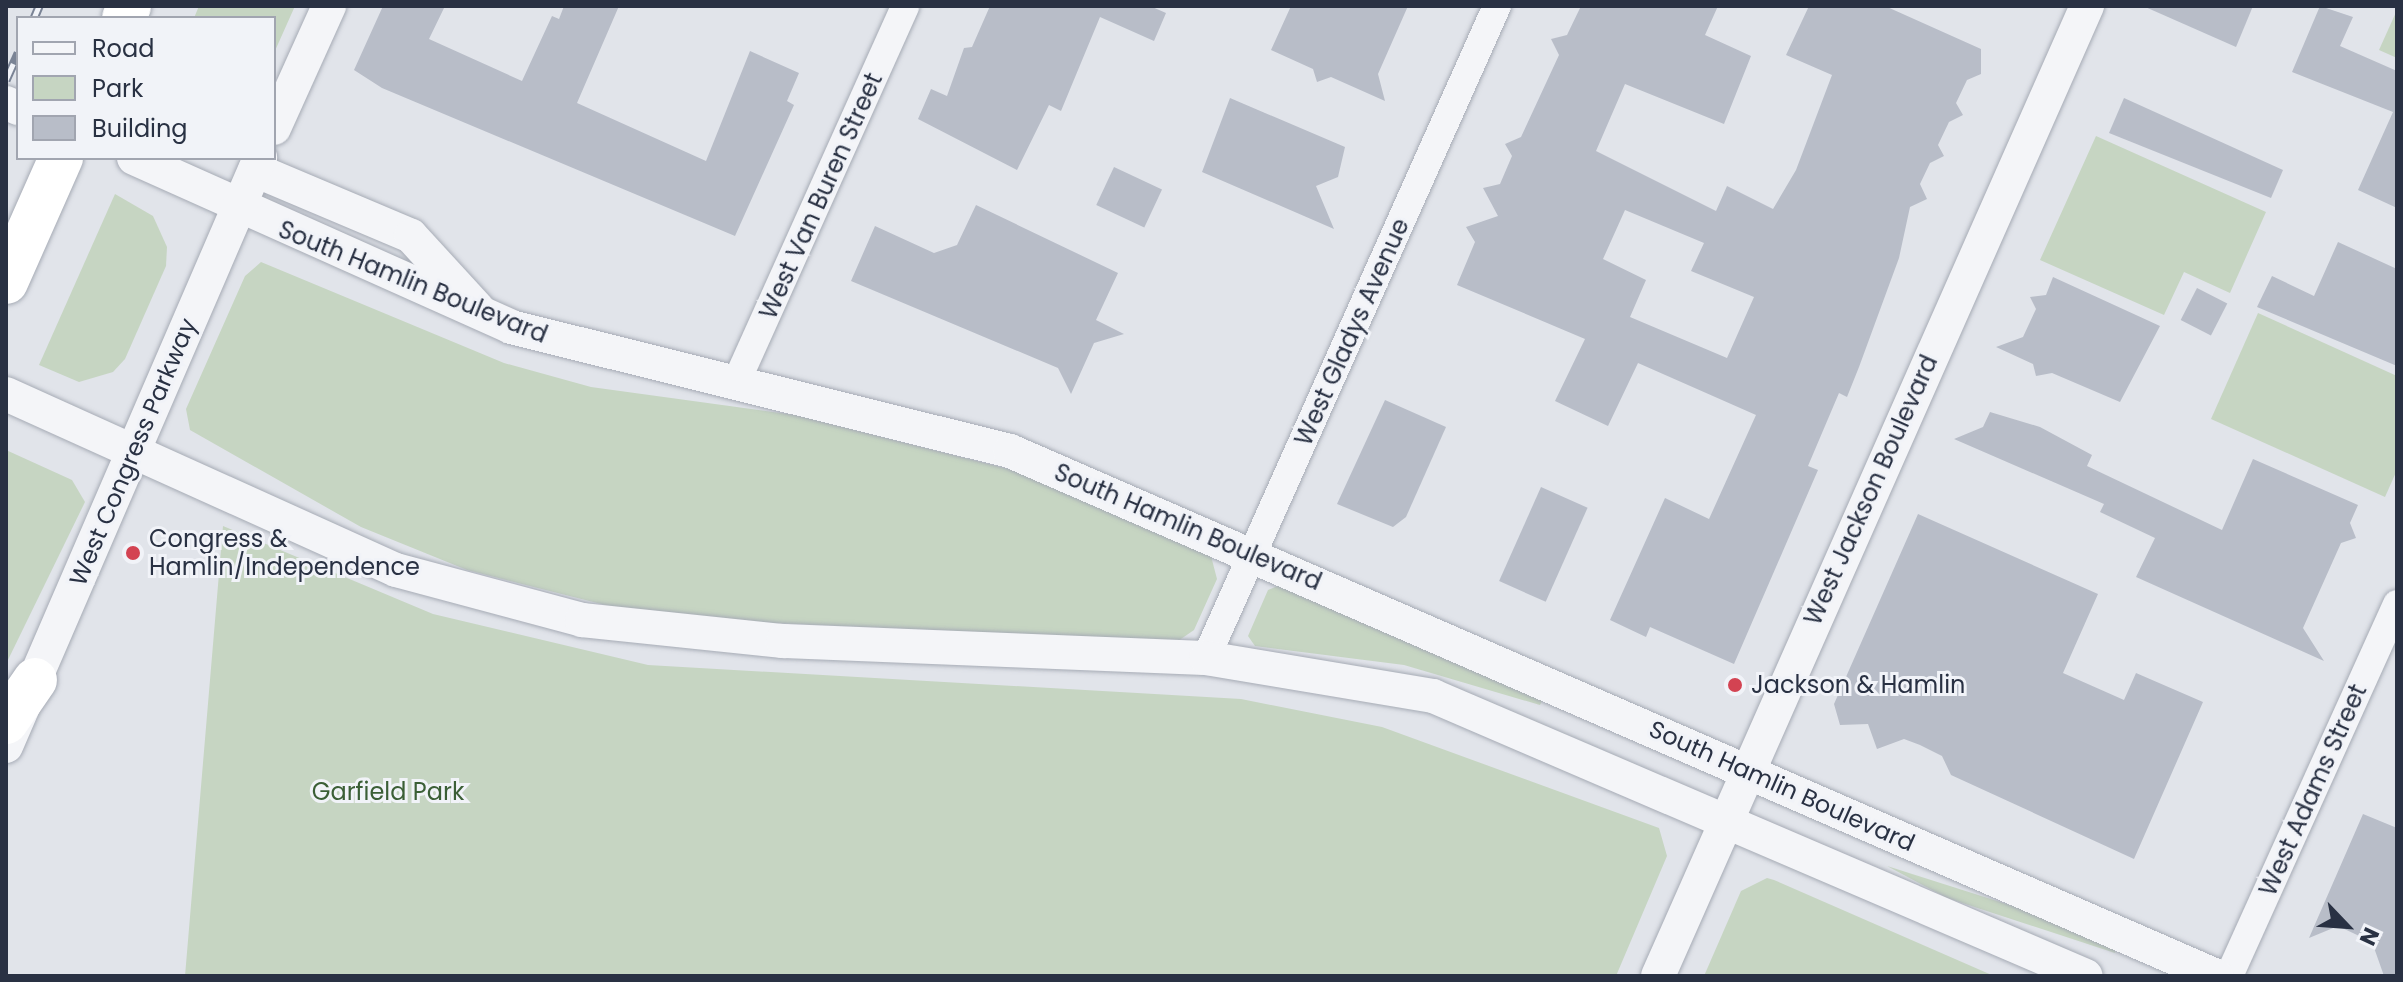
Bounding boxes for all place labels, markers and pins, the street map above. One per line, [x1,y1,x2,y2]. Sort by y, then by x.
place label: Congress & Hamlin/Independence [149,525,420,581]
marker: Congress & Hamlin/Independence [124,544,142,562]
place label: Jackson & Hamlin [1751,671,1965,699]
marker: Jackson & Hamlin [1726,676,1744,694]

